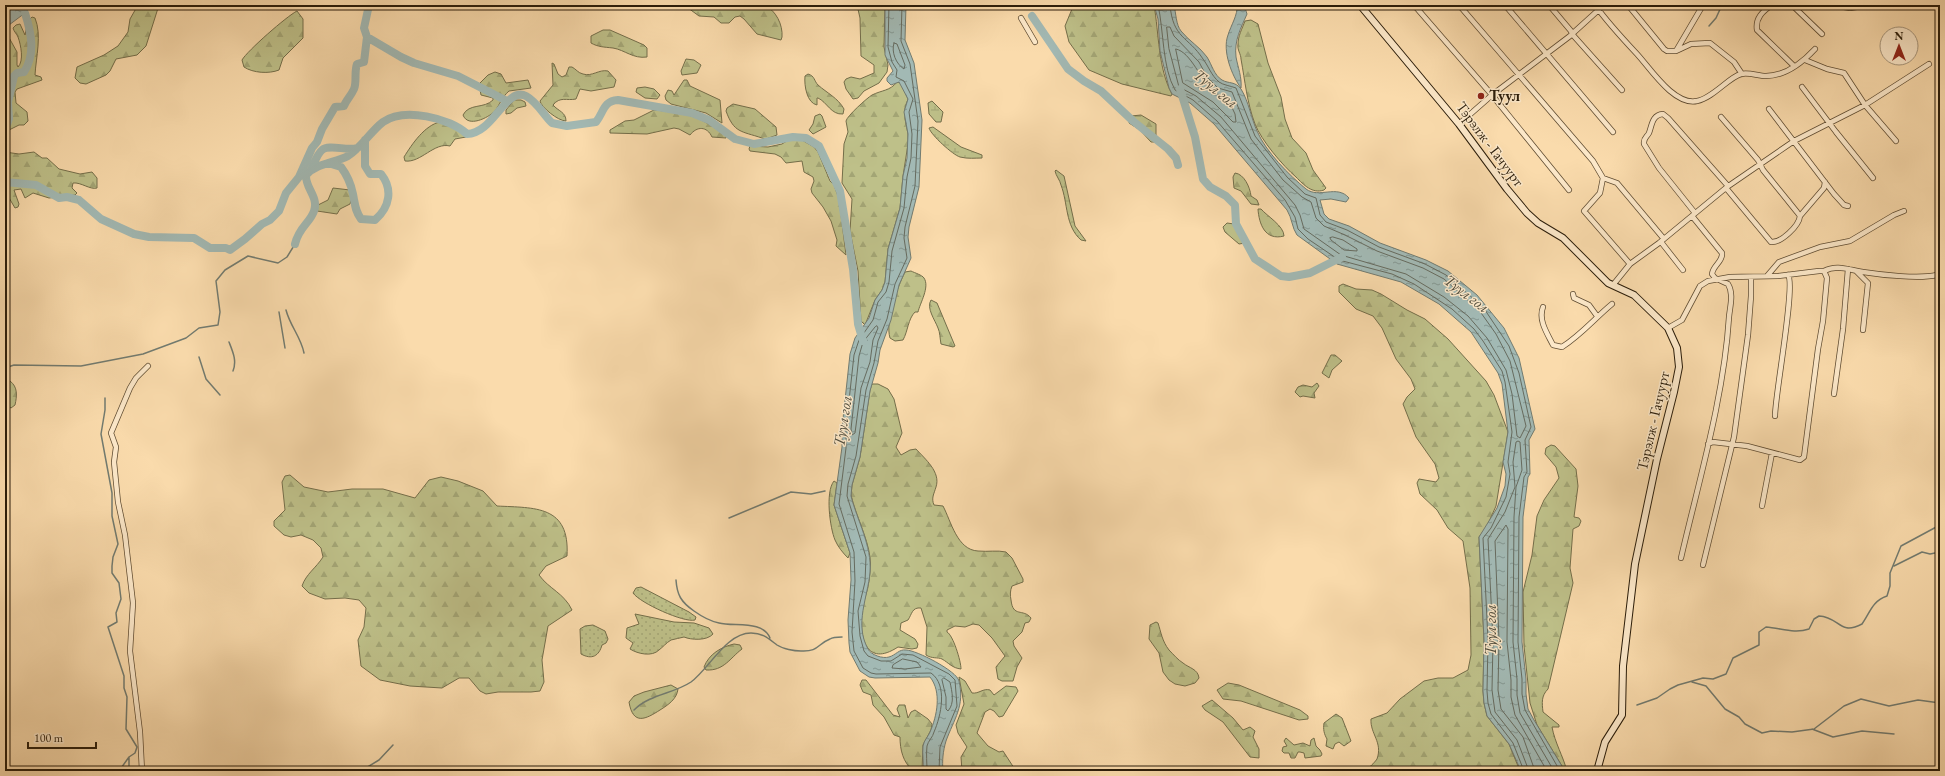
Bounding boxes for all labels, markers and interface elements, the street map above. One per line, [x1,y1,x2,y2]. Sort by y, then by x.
north arrow [1879,26,1919,66]
text: N [1895,29,1904,43]
water label: Туул гол [1189,64,1242,113]
place label: Туул [1489,86,1520,105]
marker: Туул [1476,91,1486,101]
street label: Тэрэлж - Гачуурт [1452,97,1529,190]
water label: Туул гол [1440,269,1494,317]
street label: Тэрэлж - Гачуурт [1632,369,1673,473]
water label: Туул гол [828,394,857,448]
water label: Туул гол [1480,604,1501,656]
scale bar [28,724,96,750]
text: 100 m [34,730,64,746]

